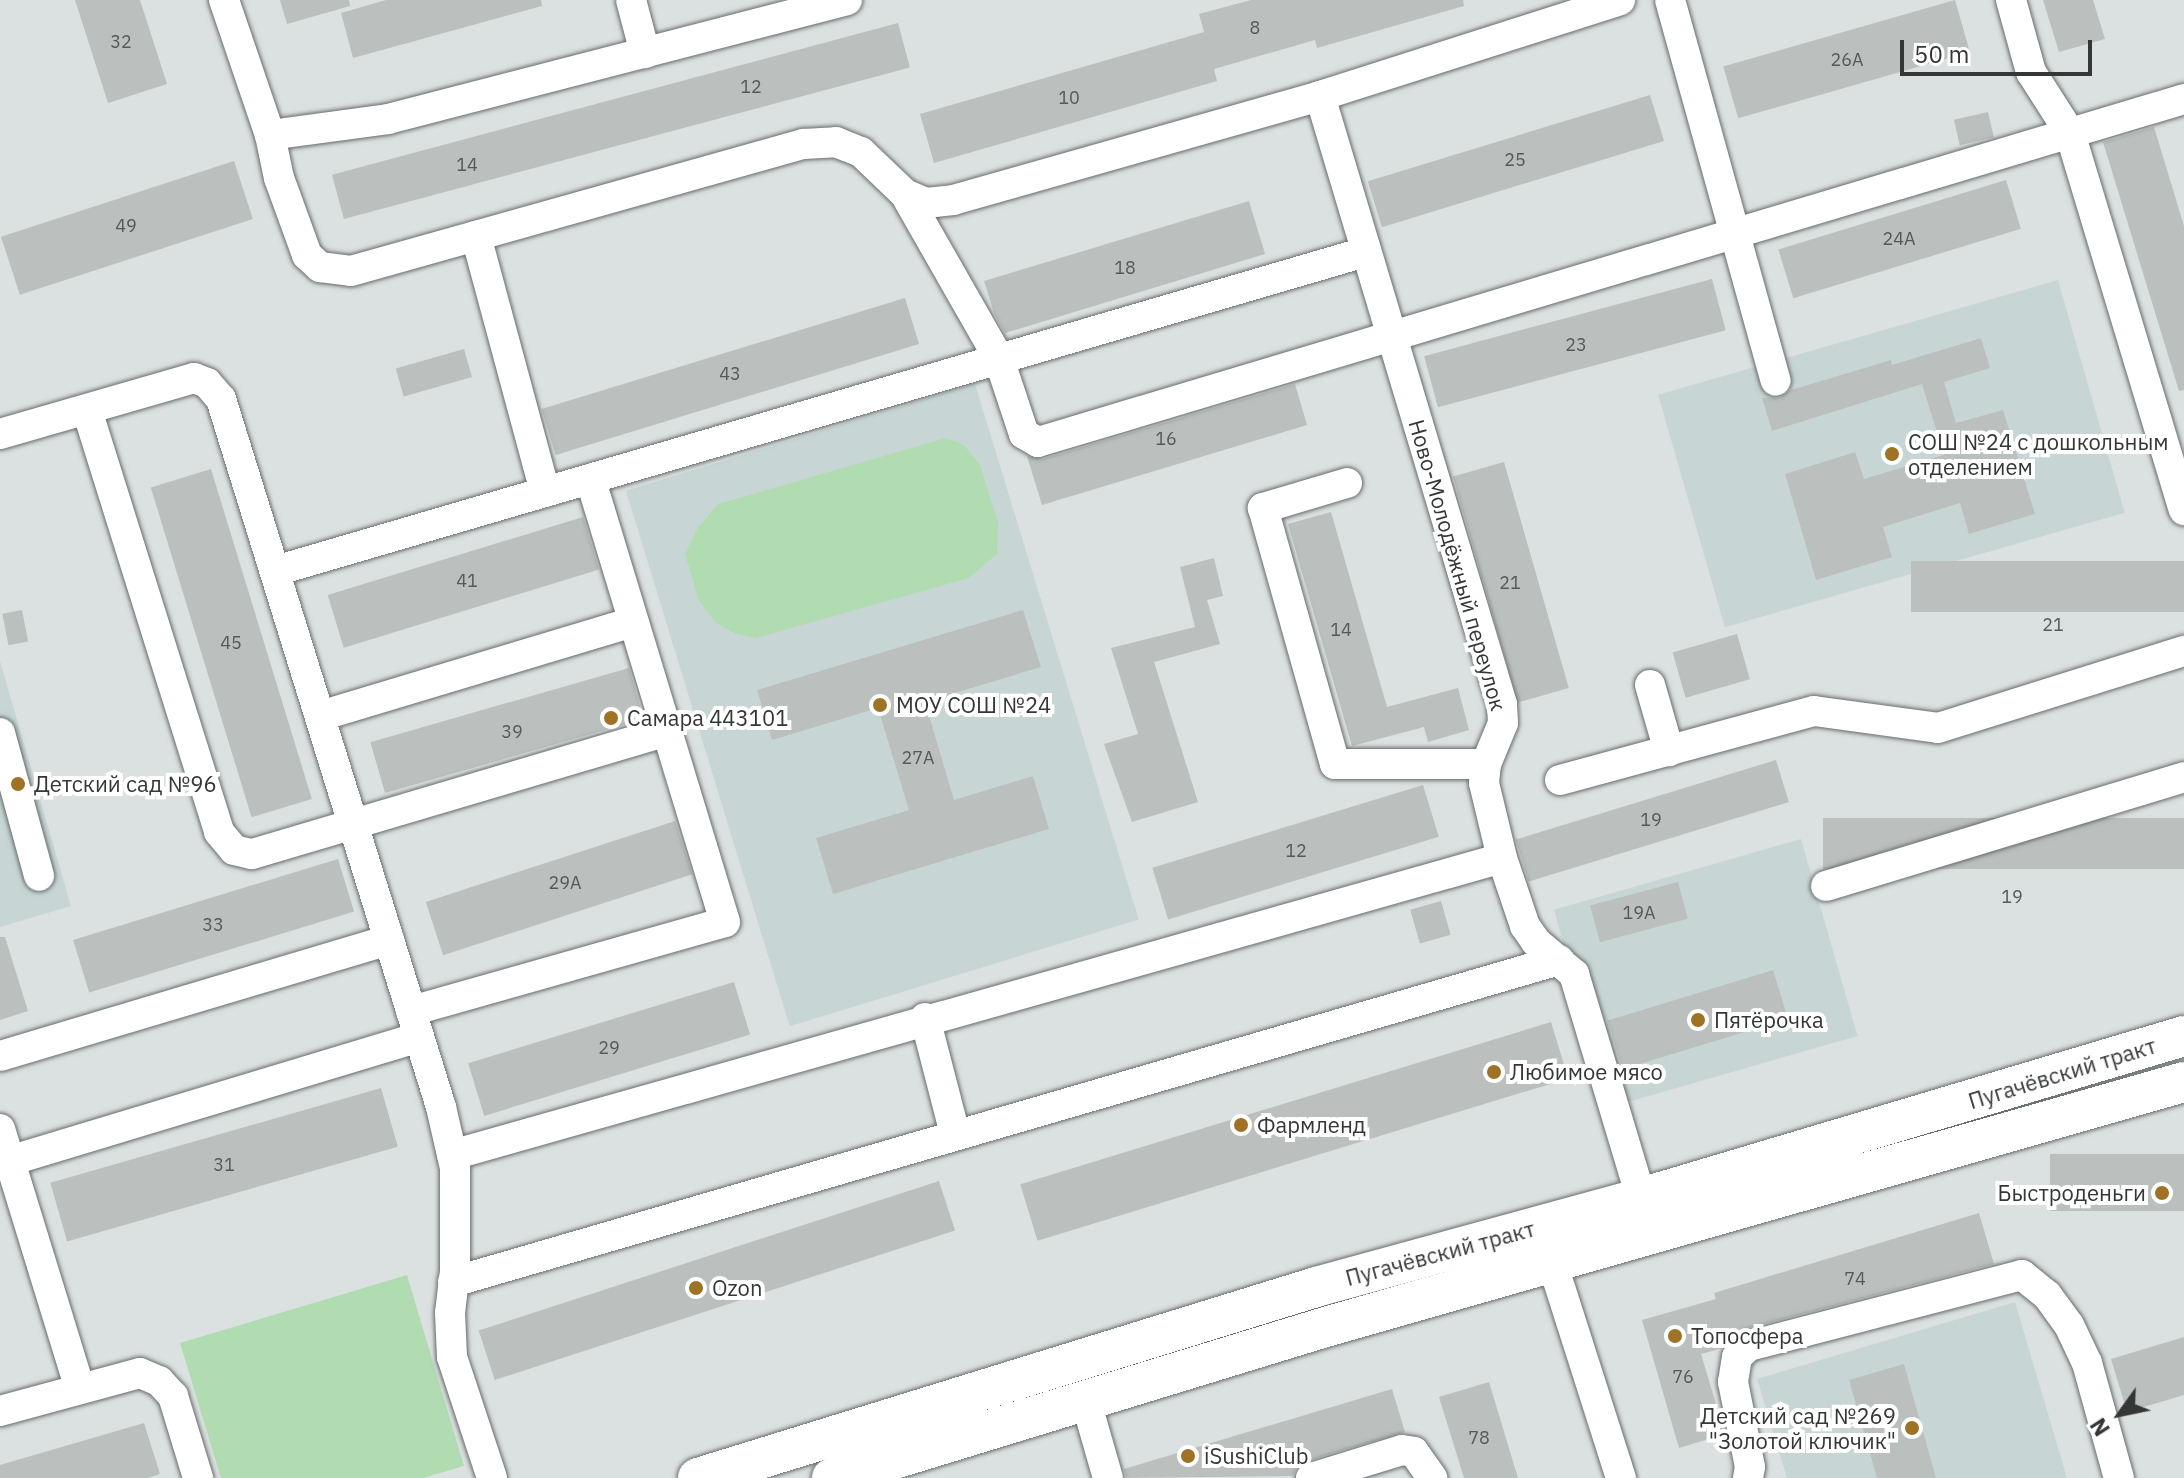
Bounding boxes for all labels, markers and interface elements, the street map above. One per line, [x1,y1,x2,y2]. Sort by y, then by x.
house number: 8 [1250,17,1260,39]
scale bar [1904,24,2096,74]
house number: 32 [110,31,132,53]
text: 50 m [1914,38,1969,70]
house number: 26А [1830,49,1864,71]
house number: 12 [740,76,762,98]
house number: 10 [1058,87,1080,109]
house number: 25 [1504,149,1526,171]
house number: 14 [456,154,478,176]
house number: 49 [115,215,137,237]
house number: 24А [1882,228,1916,250]
house number: 18 [1114,257,1136,279]
house number: 23 [1565,334,1587,356]
house number: 43 [719,363,741,385]
street label: Ново-Молодёжный переулок [1404,416,1512,714]
house number: 16 [1155,428,1177,450]
place label: СОШ №24 с дошкольным отделением [1908,428,2169,480]
marker: СОШ №24 с дошкольным отделением [1883,445,1901,463]
house number: 41 [456,570,478,592]
house number: 21 [1499,572,1521,594]
house number: 21 [2042,614,2064,636]
house number: 14 [1330,619,1352,641]
house number: 45 [220,632,242,654]
place label: МОУ СОШ №24 [896,692,1051,718]
marker: МОУ СОШ №24 [871,696,889,714]
place label: Самара 443101 [627,705,788,731]
marker: Самара 443101 [602,709,620,727]
house number: 39 [501,721,523,743]
house number: 27А [901,747,935,769]
place label: Детский сад №96 [34,771,217,797]
marker: Детский сад №96 [9,775,27,793]
house number: 19 [1640,809,1662,831]
house number: 12 [1285,840,1307,862]
house number: 29А [548,872,582,894]
house number: 19 [2001,886,2023,908]
house number: 19А [1622,902,1656,924]
house number: 33 [202,914,224,936]
place label: Пятёрочка [1714,1007,1824,1033]
marker: Пятёрочка [1689,1011,1707,1029]
street label: Пугачёвский тракт [1965,1032,2159,1114]
house number: 29 [598,1037,620,1059]
place label: Любимое мясо [1510,1059,1663,1085]
marker: Любимое мясо [1485,1063,1503,1081]
place label: Фармленд [1257,1112,1366,1138]
marker: Фармленд [1232,1116,1250,1134]
house number: 31 [213,1154,235,1176]
place label: Быстроденьги [1997,1180,2146,1206]
marker: Быстроденьги [2153,1184,2171,1202]
street label: Пугачёвский тракт [1343,1215,1537,1291]
house number: 74 [1844,1268,1866,1290]
place label: Ozon [712,1275,762,1301]
marker: Ozon [687,1279,705,1297]
place label: Топосфера [1691,1323,1803,1349]
marker: Топосфера [1666,1327,1684,1345]
house number: 76 [1672,1366,1694,1388]
north arrow [2080,1374,2160,1454]
place label: Детский сад №269 "Золотой ключик" [1700,1402,1896,1454]
text: N [2083,1413,2116,1442]
marker: Детский сад №269 "Золотой ключик" [1903,1419,1921,1437]
house number: 78 [1468,1427,1490,1449]
place label: iSushiClub [1204,1443,1308,1469]
marker: iSushiClub [1179,1447,1197,1465]

